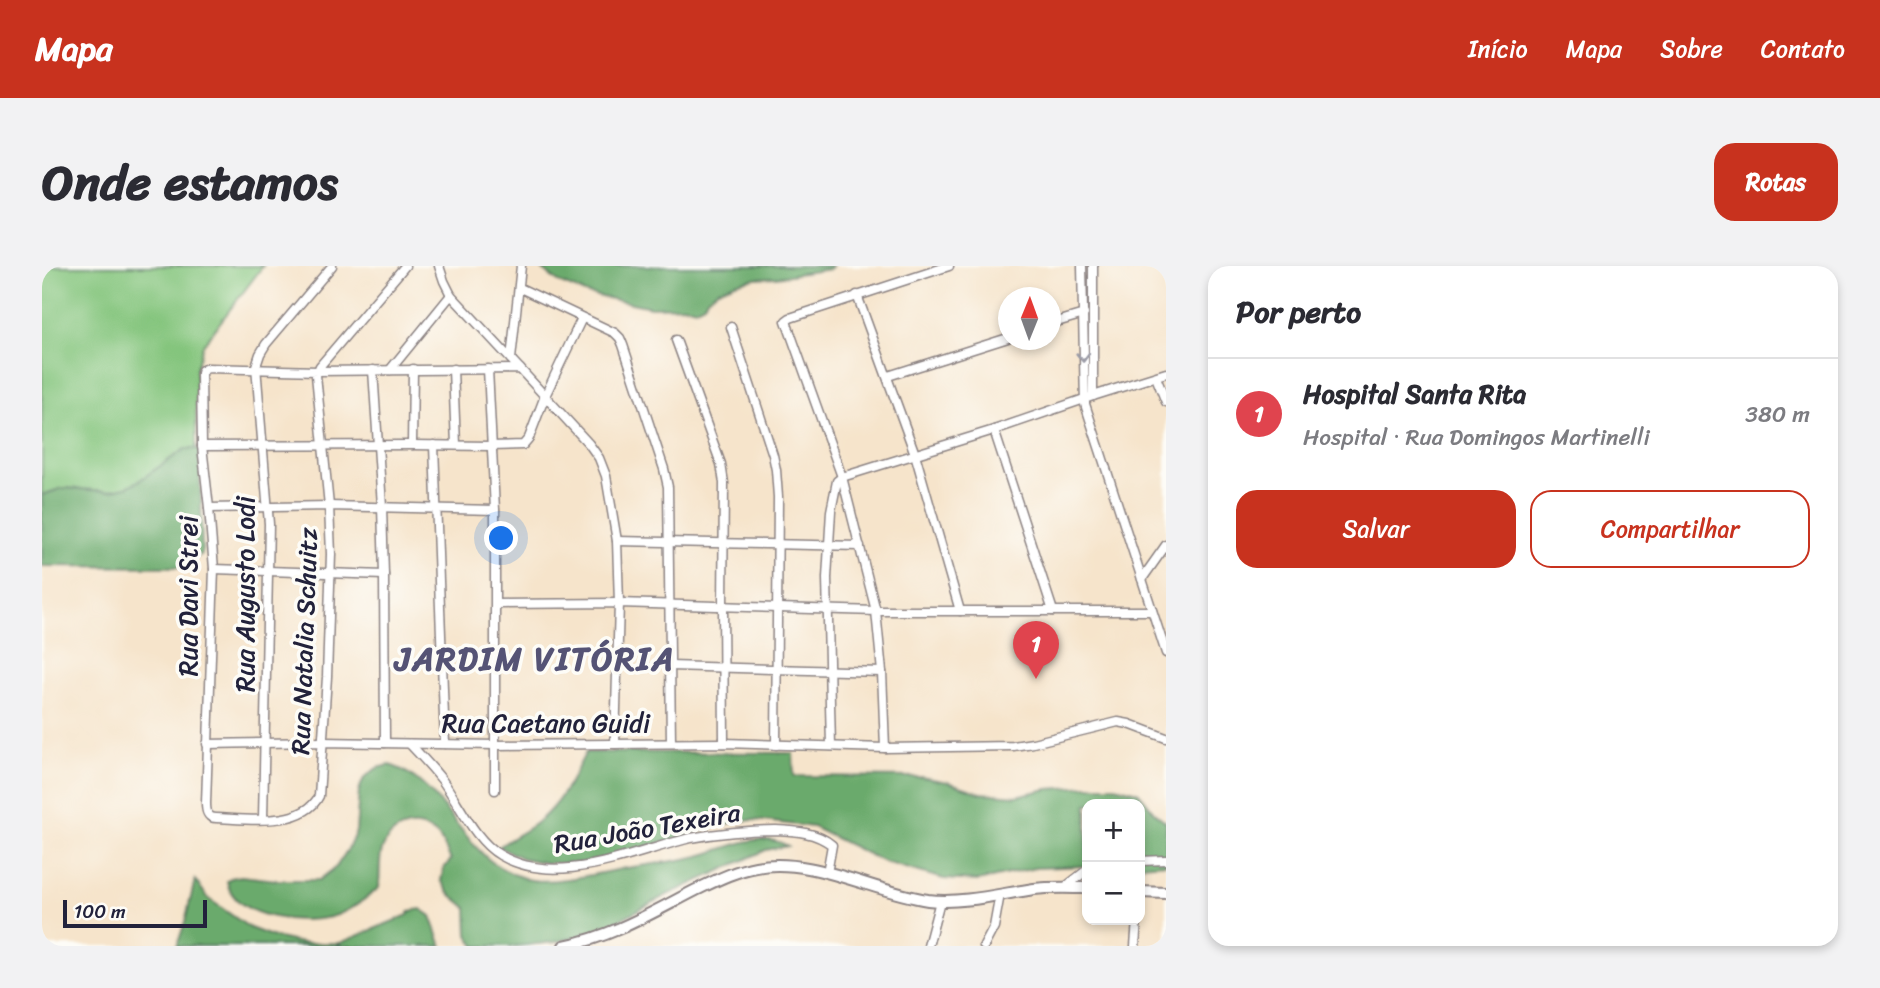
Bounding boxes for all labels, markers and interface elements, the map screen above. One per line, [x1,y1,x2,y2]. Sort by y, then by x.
text: Mapa [35,20,112,78]
text: Início [1468,28,1528,70]
text: Mapa [1566,28,1622,70]
text: Sobre [1660,28,1723,70]
text: Contato [1761,28,1845,70]
text: Onde estamos [42,139,338,226]
button: Rotas [1714,143,1838,221]
text: Por perto [1236,285,1361,339]
north arrow [998,287,1061,350]
one-way arrow [1076,352,1091,363]
text: Hospital Santa Rita [1303,371,1526,417]
text: 1 [1254,394,1264,435]
text: 380 m [1745,394,1810,435]
text: Hospital · Rua Domingos Martinelli [1303,417,1650,458]
button: Salvar [1236,490,1516,568]
button: Compartilhar [1530,490,1810,568]
street label: Rua Augusto Lodi [222,495,268,692]
street label: Rua Davi Strei [165,515,211,676]
your location [484,521,518,555]
street label: Rua Natalia Schuitz [277,526,331,755]
pin: 1 [1013,621,1059,679]
district label: JARDIM VITÓRIA [393,630,675,688]
street label: Rua Caetano Guidi [442,700,651,746]
street label: Rua João Texeira [550,789,745,867]
map controls [1082,799,1145,925]
button: + [1082,799,1145,862]
button: − [1082,862,1145,925]
text: 100 m [74,895,126,928]
scale bar [63,897,206,929]

